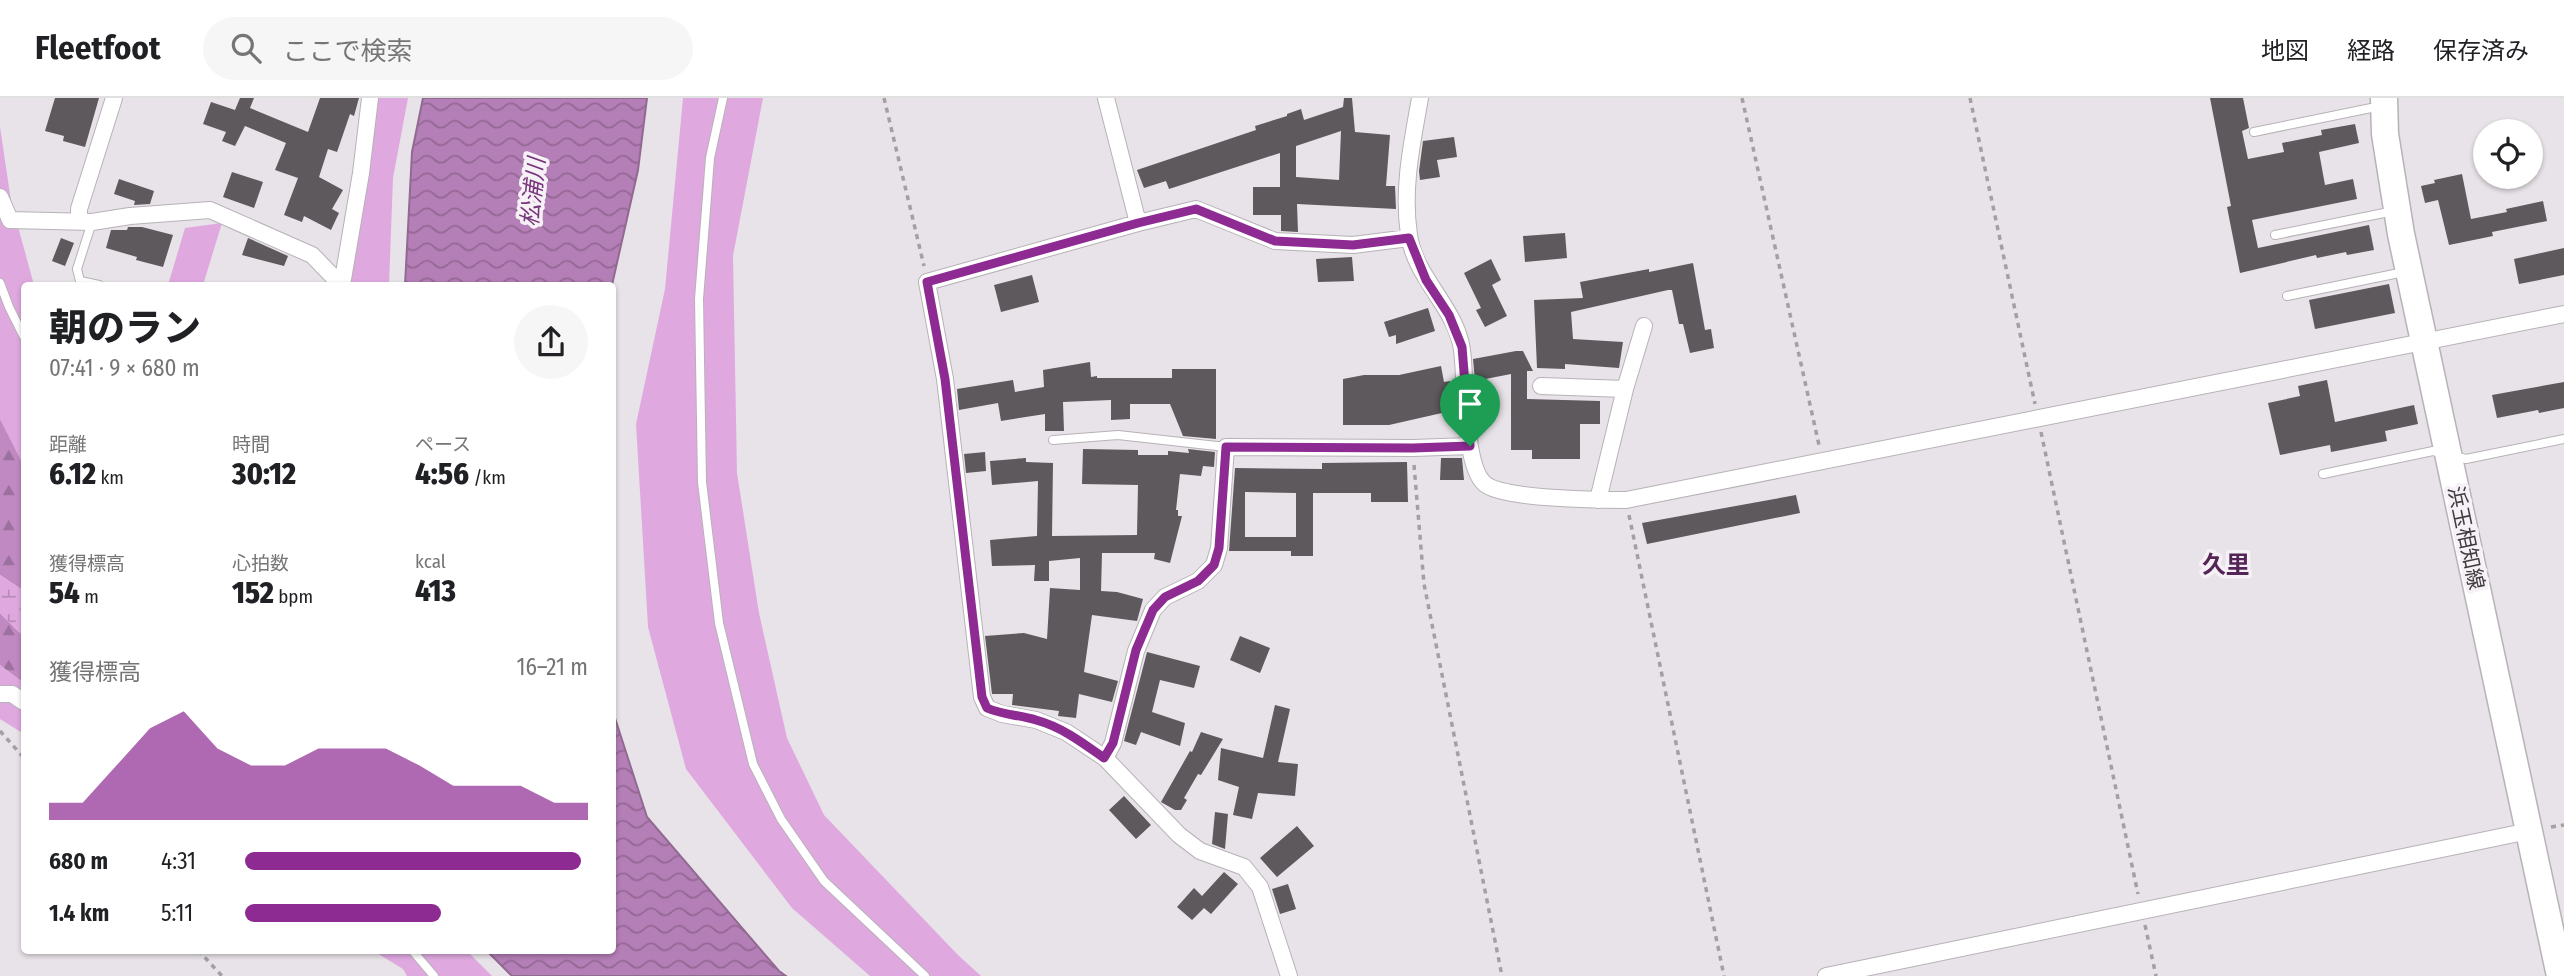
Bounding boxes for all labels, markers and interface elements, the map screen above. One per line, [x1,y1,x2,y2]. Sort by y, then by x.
search box [203,17,693,80]
text: Fleetfoot [35,28,161,68]
icon: search [227,29,265,67]
text: ここで検索 [283,36,413,67]
text: 地図 [2261,37,2309,65]
text: 経路 [2347,37,2395,65]
text: 保存済み [2433,37,2529,65]
map controls [2473,119,2543,189]
button: locate [2473,119,2543,189]
water label: 松浦川 [515,153,551,228]
text: 朝のラン [49,305,201,351]
button: share [514,305,588,379]
text: 07:41 · 9 × 680 m [49,354,200,382]
pin [1440,374,1500,446]
icon: arrive [1451,385,1489,423]
text: 距離 [49,433,87,456]
text: 時間 [232,433,270,456]
text: ペース [415,433,471,456]
text: 6.12 [49,456,96,492]
text: 30:12 [232,456,296,492]
text: 4:56 [415,456,469,492]
text: km [96,466,124,489]
text: /km [469,466,506,489]
street label: 浜玉相知線 [2442,484,2490,592]
text: kcal [415,550,446,573]
district label: 久里 [2202,551,2250,579]
text: 獲得標高 [49,552,125,575]
text: 心拍数 [232,552,289,575]
text: 413 [415,573,456,609]
text: 54 [49,575,80,611]
text: 152 [232,575,274,611]
text: m [80,585,99,608]
text: bpm [274,585,313,608]
text: 16–21 m [516,653,588,681]
text: 獲得標高 [49,658,141,686]
text: 680 m [49,847,108,875]
text: 4:31 [161,847,196,875]
text: 1.4 km [49,899,109,927]
text: 5:11 [161,899,193,927]

